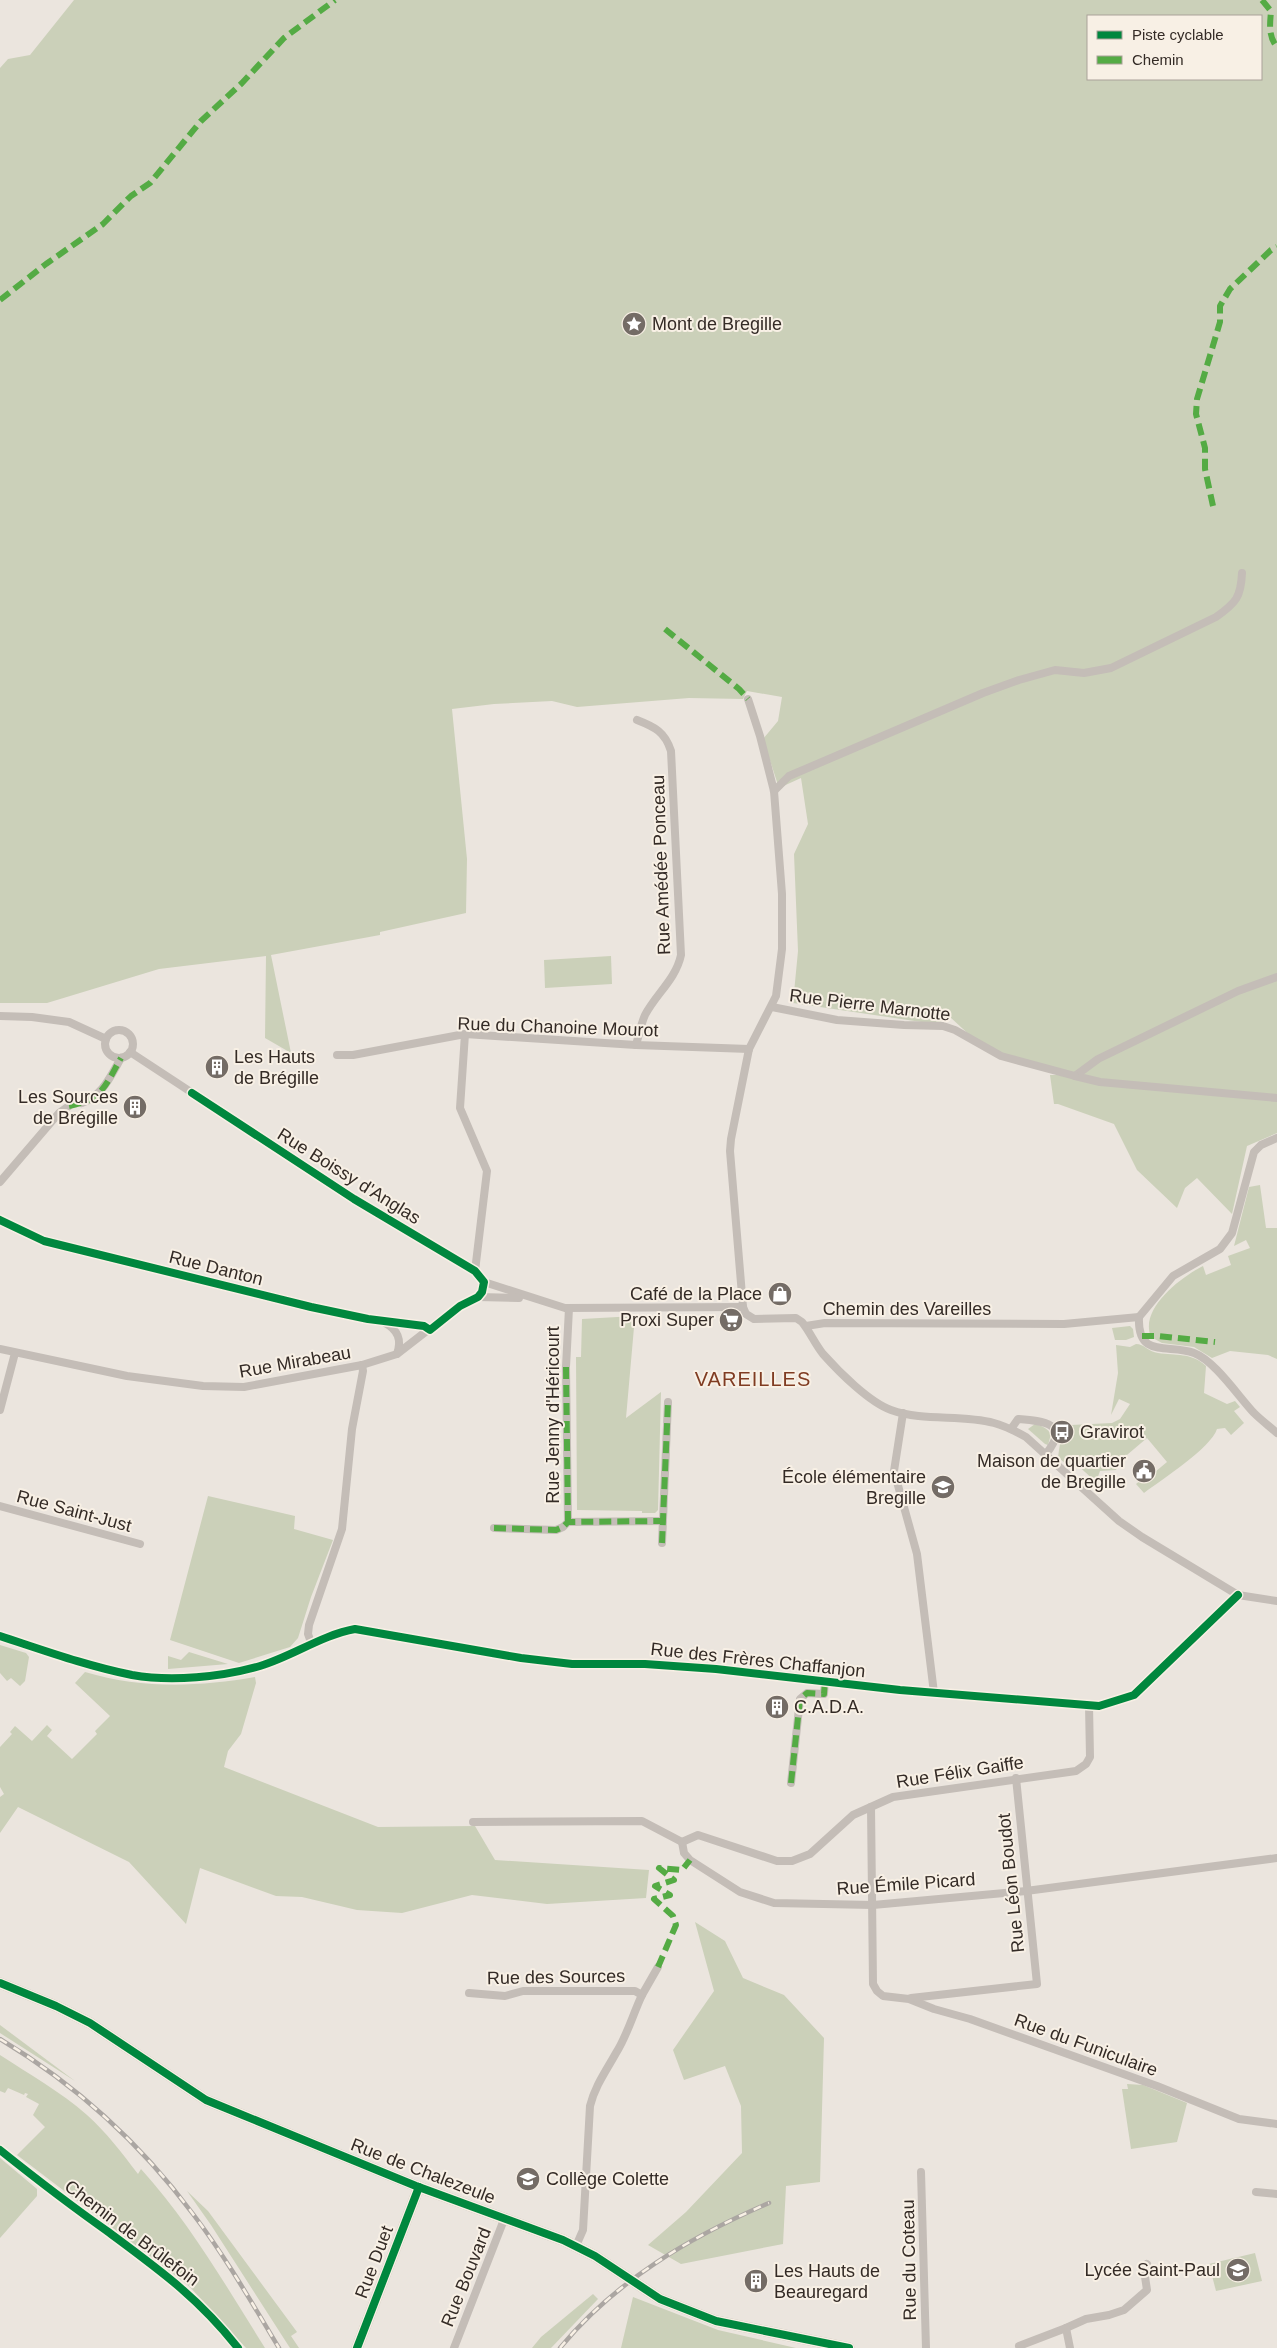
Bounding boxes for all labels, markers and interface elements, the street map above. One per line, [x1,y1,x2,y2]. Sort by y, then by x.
legend [1087,15,1262,80]
text: Piste cyclable [1132,26,1224,43]
text: Chemin [1132,51,1184,68]
place icon: Mont de Bregille [621,311,647,337]
place label: Mont de Bregille [652,314,782,334]
street label: Rue Amédée Ponceau [648,775,674,955]
street label: Rue Pierre Marnotte [788,985,952,1025]
street label: Rue du Chanoine Mourot [457,1013,659,1041]
place label: Les Hauts de Brégille [234,1047,319,1088]
building icon: Les Hauts de Brégille [204,1054,230,1080]
place label: Les Sources de Brégille [18,1087,118,1128]
building icon: Les Sources de Brégille [122,1094,148,1120]
street label: Rue Boissy d'Anglas [274,1124,424,1228]
street label: Rue Danton [167,1247,265,1289]
shop icon: Café de la Place [767,1281,793,1307]
place label: Café de la Place [630,1284,762,1304]
street label: Chemin des Vareilles [823,1299,991,1319]
supermarket icon: Proxi Super [718,1307,744,1333]
place label: Proxi Super [620,1310,714,1330]
street label: Rue Jenny d'Héricourt [543,1326,563,1504]
street label: Rue Mirabeau [238,1342,352,1382]
district label: VAREILLES [695,1368,811,1390]
bus stop icon: Gravirot [1049,1419,1075,1445]
place label: Gravirot [1080,1422,1144,1442]
place label: Maison de quartier de Bregille [977,1451,1126,1492]
public building icon: Maison de quartier de Bregille [1131,1458,1157,1484]
place label: École élémentaire Bregille [782,1467,926,1508]
school or university icon: École élémentaire Bregille [930,1474,956,1500]
street label: Rue Saint-Just [14,1486,134,1536]
street label: Rue des Frères Chaffanjon [650,1639,866,1681]
building icon: C.A.D.A. [764,1694,790,1720]
place label: C.A.D.A. [794,1697,864,1717]
street label: Rue Félix Gaiffe [895,1752,1025,1792]
street label: Rue Léon Boudot [994,1812,1028,1954]
street label: Rue Émile Picard [836,1869,976,1899]
street label: Rue des Sources [487,1966,625,1988]
street label: Rue du Funiculaire [1012,2010,1160,2080]
street label: Rue de Chalezeule [348,2134,498,2208]
school or university icon: Collège Colette [515,2166,541,2192]
place label: Collège Colette [546,2169,669,2189]
street label: Chemin de Brûlefoin [61,2176,203,2290]
street label: Rue du Coteau [898,2199,920,2321]
street label: Rue Duet [351,2223,397,2301]
street label: Rue Bouvard [437,2225,495,2329]
school or university icon: Lycée Saint-Paul [1225,2257,1251,2283]
place label: Lycée Saint-Paul [1085,2260,1220,2280]
place label: Les Hauts de Beauregard [774,2261,880,2302]
building icon: Les Hauts de Beauregard [743,2268,769,2294]

